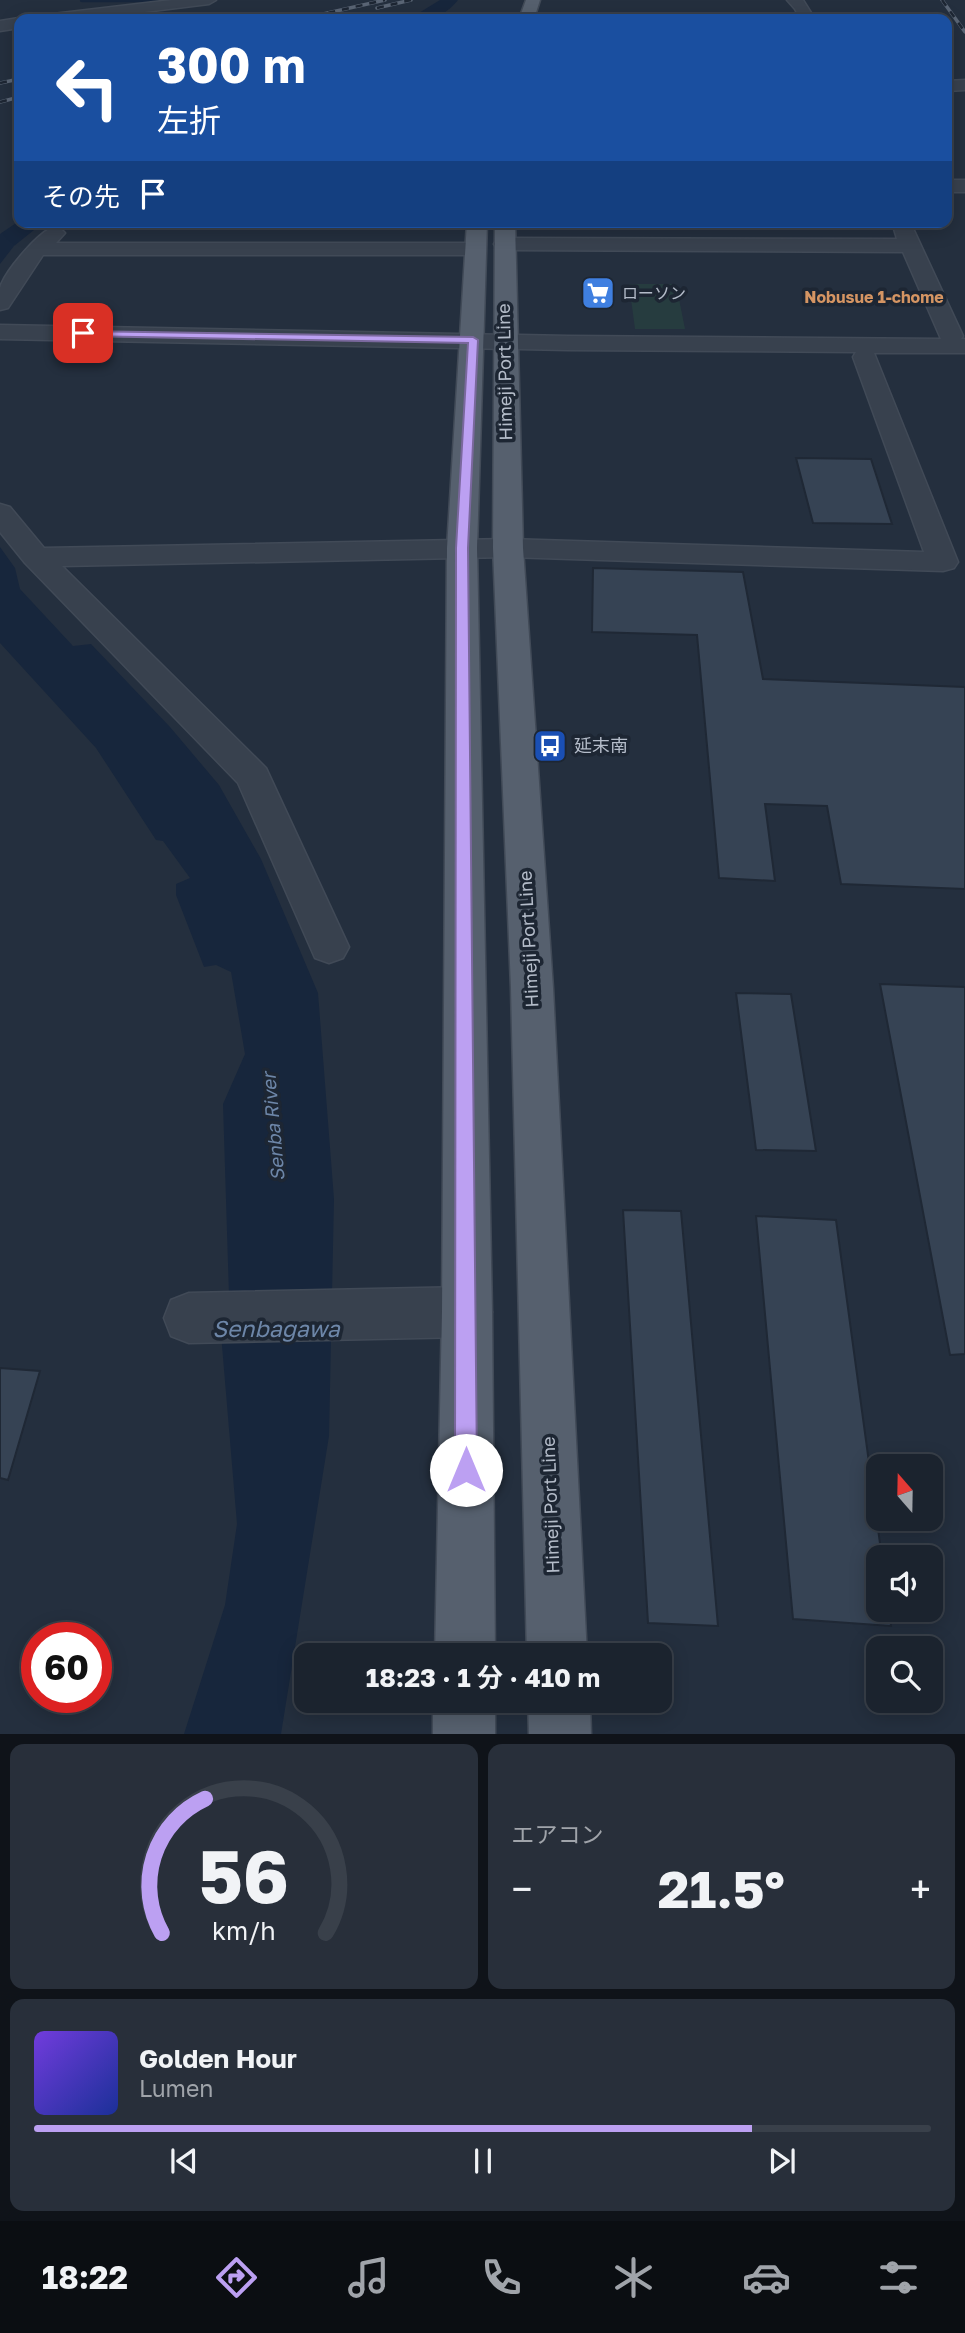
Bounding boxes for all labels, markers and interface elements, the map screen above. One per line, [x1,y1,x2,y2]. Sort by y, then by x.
text: 300 m [157,35,306,94]
icon: left [42,42,133,133]
text: 左折 [157,101,221,139]
icon: arrive [134,175,172,213]
text: その先 [42,181,120,212]
supermarket icon: ローソン [579,274,617,312]
place label: ローソン [622,283,686,303]
district label: Nobusue 1-chome [804,287,944,307]
pin [53,303,113,363]
street label: Himeji Port Line [492,303,516,441]
icon: arrive [64,314,102,352]
bus stop icon: 延末南 [531,727,569,765]
place label: 延末南 [574,734,628,756]
street label: Himeji Port Line [513,870,543,1008]
water label: Senba River [256,1069,289,1182]
water label: Senbagawa [212,1314,341,1342]
position arrow [429,1433,503,1507]
street label: Himeji Port Line [537,1436,563,1574]
north arrow [866,1454,943,1531]
map controls [866,1454,943,1713]
button: sound [866,1545,943,1622]
speed limit sign: 60 [21,1622,112,1713]
button: search [866,1636,943,1713]
text: 18:23 · 1 分 · 410 m [366,1662,600,1693]
text: エアコン [512,1820,604,1848]
text: 56 [198,1832,289,1919]
text: 21.5° [658,1857,785,1919]
text: − [512,1866,532,1911]
text: + [910,1866,931,1911]
text: km/h [212,1914,276,1945]
text: Golden Hour [139,2043,297,2074]
text: Lumen [139,2074,213,2102]
icon: previous [165,2142,203,2180]
icon: pause [464,2142,502,2180]
icon: next [763,2142,801,2180]
icon: directions [212,2253,261,2302]
icon: music [344,2253,393,2302]
icon: phone [477,2253,526,2302]
icon: climate [609,2253,658,2302]
icon: car [742,2253,791,2302]
icon: filters [874,2253,923,2302]
text: 18:22 [42,2258,128,2296]

